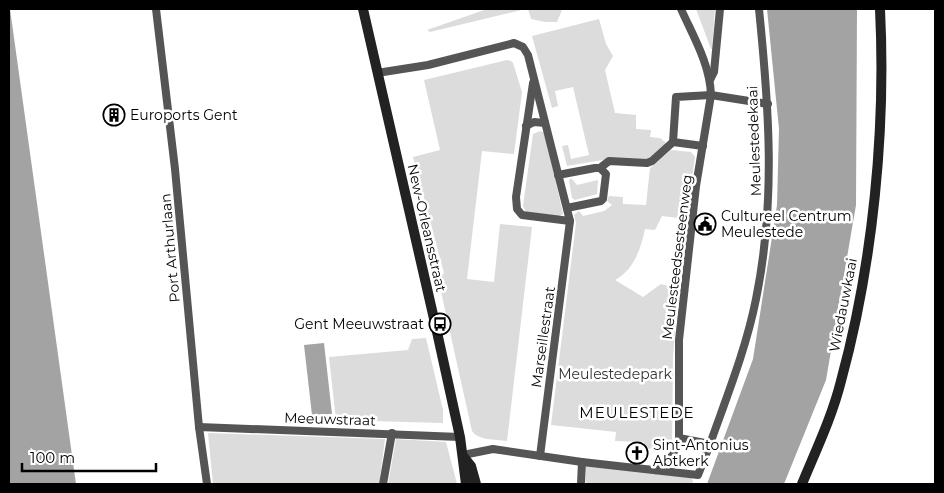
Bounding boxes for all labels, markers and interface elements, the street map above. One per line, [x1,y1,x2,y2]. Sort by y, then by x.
street label: Meulestedekaai [743,85,765,197]
building icon: Euroports Gent [102,103,126,127]
place label: Euroports Gent [130,106,238,124]
street label: New-Orleansstraat [404,162,451,294]
street label: Meulesteedsesteenweg [658,174,696,340]
street label: Port Arthurlaan [156,193,184,303]
place label: Cultureel Centrum Meulestede [721,207,852,241]
public building icon: Cultureel Centrum Meulestede [693,212,717,236]
street label: Wiedauwkaai [825,256,861,354]
street label: Marseillestraat [527,285,559,389]
bus stop icon: Gent Meeuwstraat [428,312,452,336]
place label: Gent Meeuwstraat [294,315,424,333]
park label: Meulestedepark [558,365,672,383]
district label: MEULESTEDE [579,403,695,422]
street label: Meeuwstraat [284,408,376,430]
place label: Sint-Antonius Abtkerk [653,436,749,470]
scale bar [22,440,156,472]
church icon: Sint-Antonius Abtkerk [625,441,649,465]
text: 100 m [30,448,75,467]

